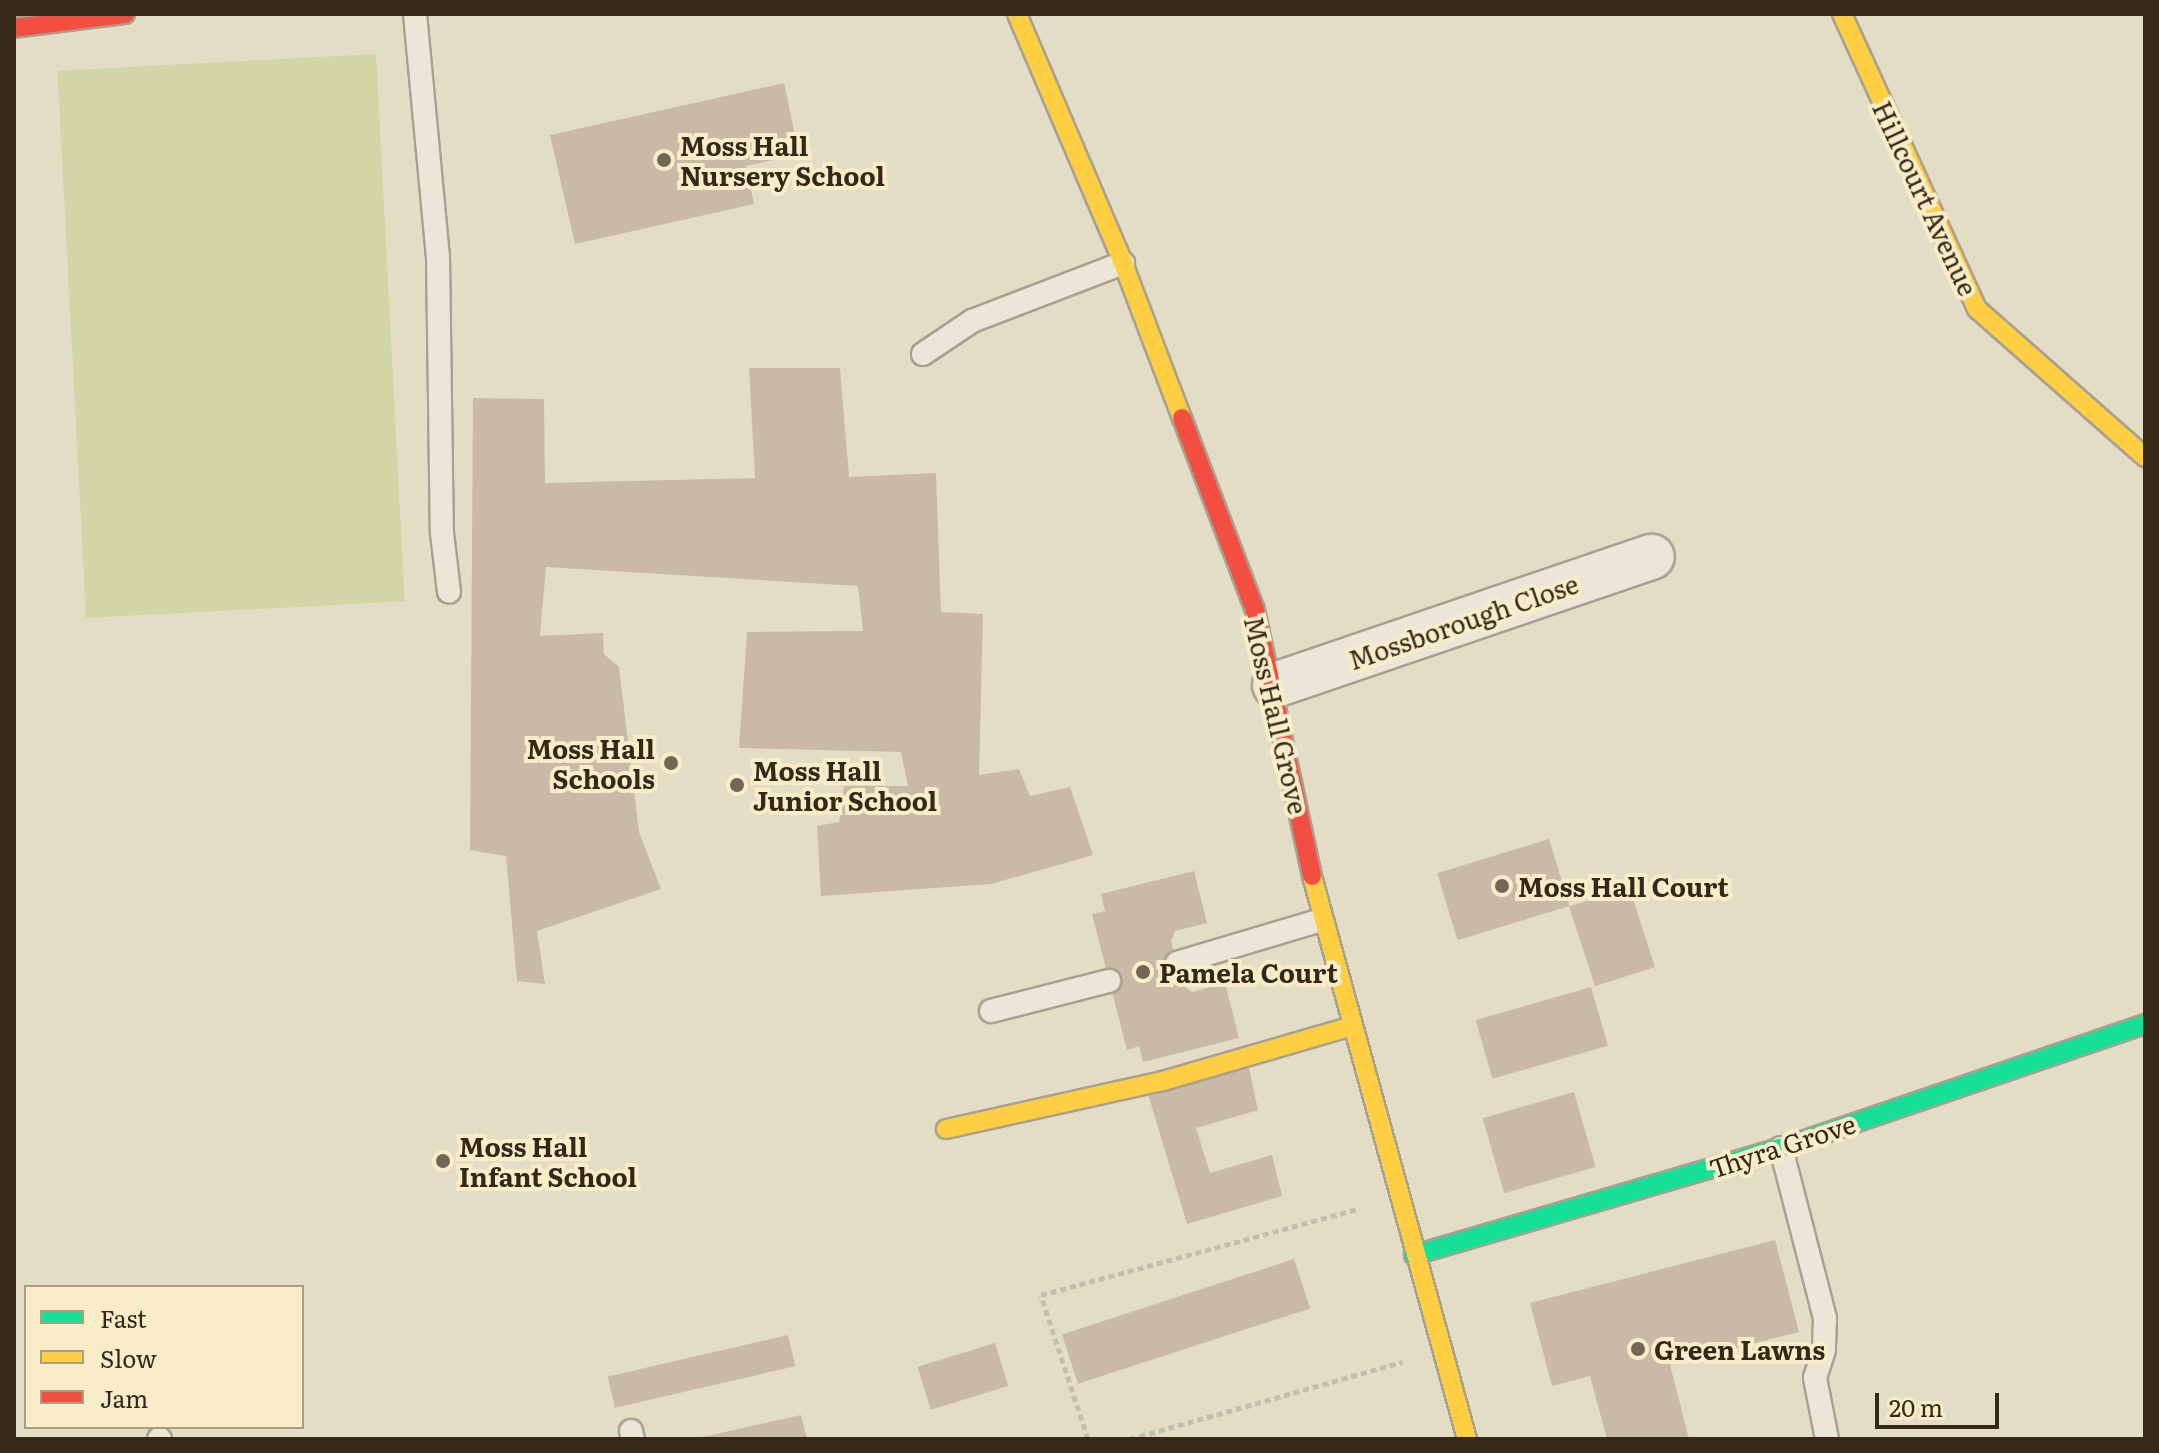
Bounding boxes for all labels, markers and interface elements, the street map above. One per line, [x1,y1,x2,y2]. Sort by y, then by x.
street label: Hillcourt Avenue [1867,96,1985,300]
place label: Moss Hall Nursery School [680,129,885,190]
marker: Moss Hall Nursery School [655,151,673,169]
street label: Mossborough Close [1344,567,1582,675]
street label: Moss Hall Grove [1239,613,1315,817]
place label: Moss Hall Schools [527,732,655,794]
marker: Moss Hall Schools [662,754,680,772]
place label: Moss Hall Junior School [753,754,937,816]
marker: Moss Hall Junior School [728,776,746,794]
place label: Moss Hall Court [1518,870,1729,902]
marker: Moss Hall Court [1493,877,1511,895]
place label: Pamela Court [1159,956,1338,988]
marker: Pamela Court [1134,963,1152,981]
street label: Thyra Grove [1705,1107,1859,1183]
place label: Moss Hall Infant School [459,1130,637,1192]
marker: Moss Hall Infant School [434,1152,452,1170]
legend [24,1285,304,1429]
text: Fast [100,1300,147,1335]
place label: Green Lawns [1654,1333,1825,1365]
text: Slow [100,1340,157,1375]
marker: Green Lawns [1629,1340,1647,1358]
scale bar [1879,1377,2003,1427]
text: Jam [100,1380,148,1415]
text: 20 m [1889,1389,1943,1424]

